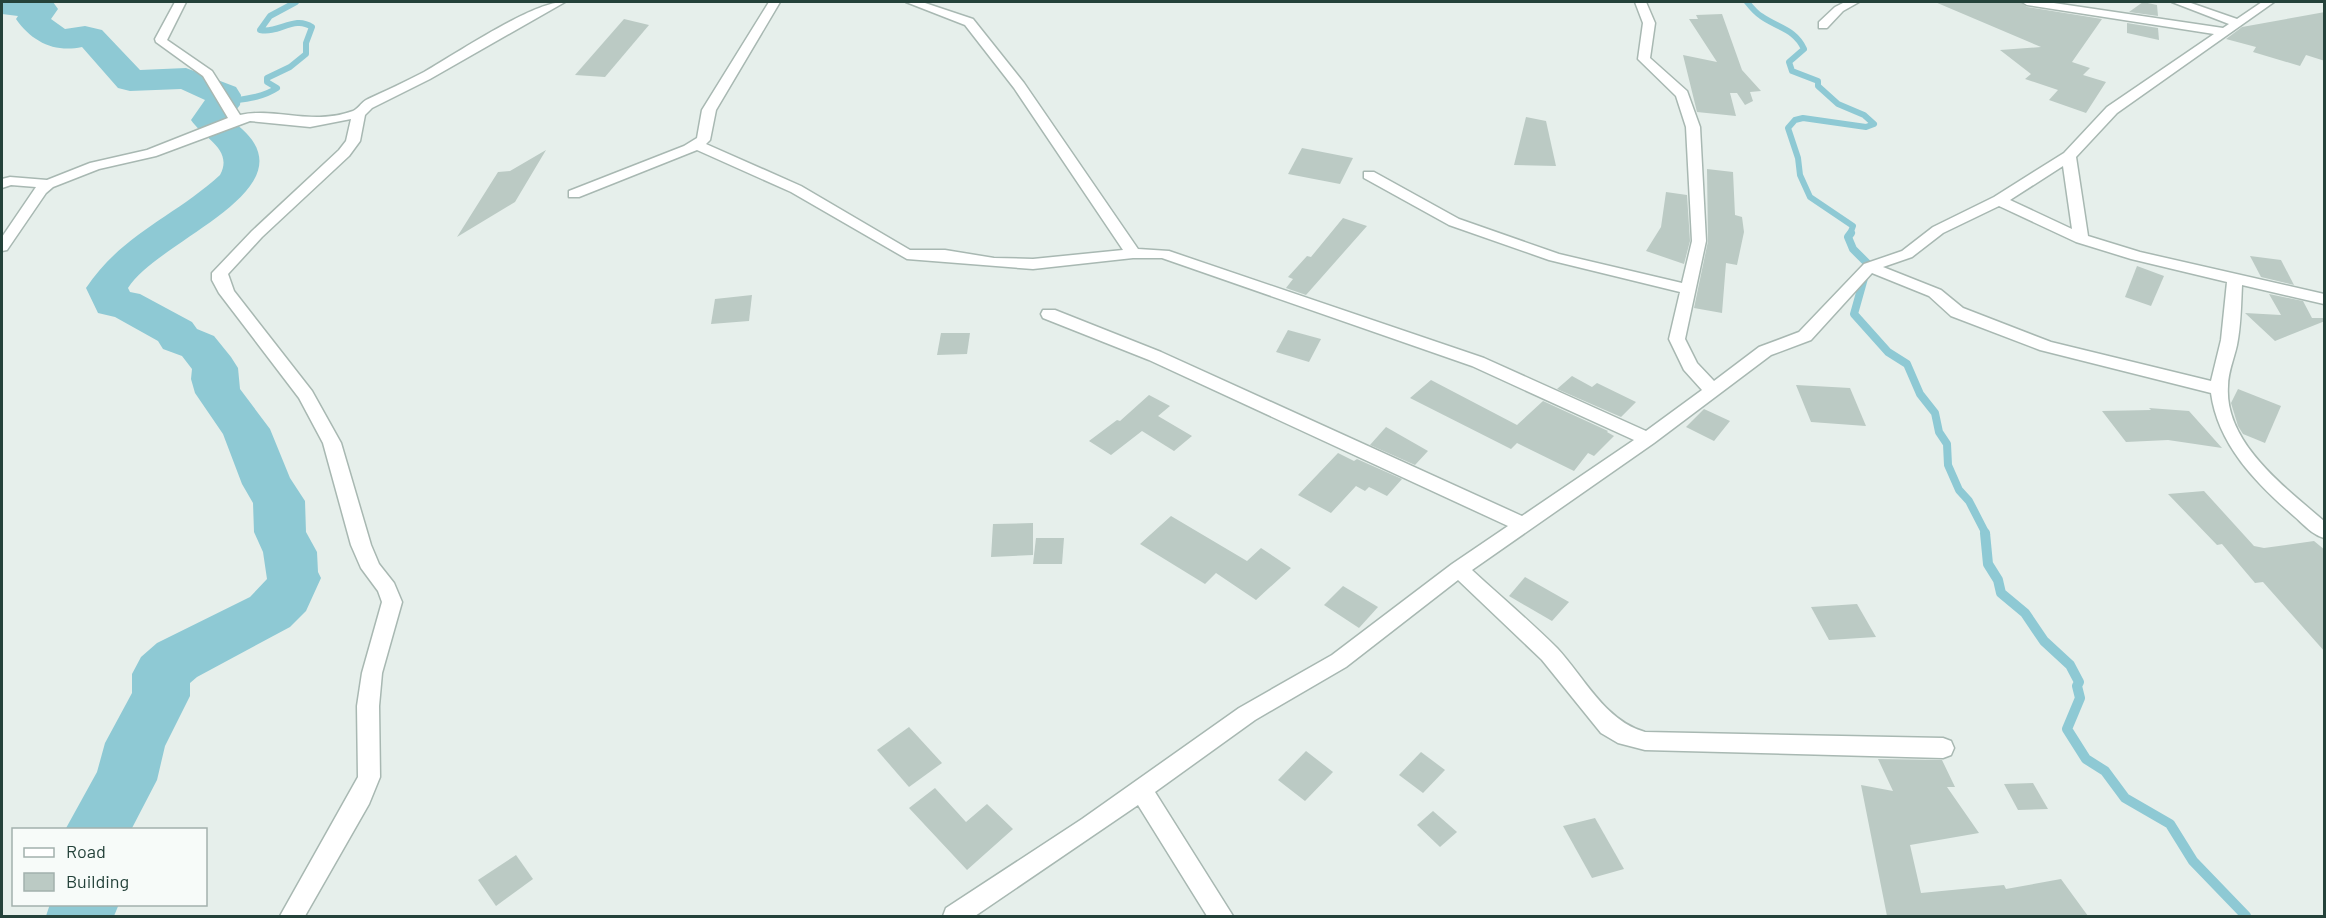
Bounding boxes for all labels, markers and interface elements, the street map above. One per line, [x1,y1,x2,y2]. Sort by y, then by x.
legend [12,828,207,906]
text: Road [66,840,106,862]
text: Building [66,870,129,892]

